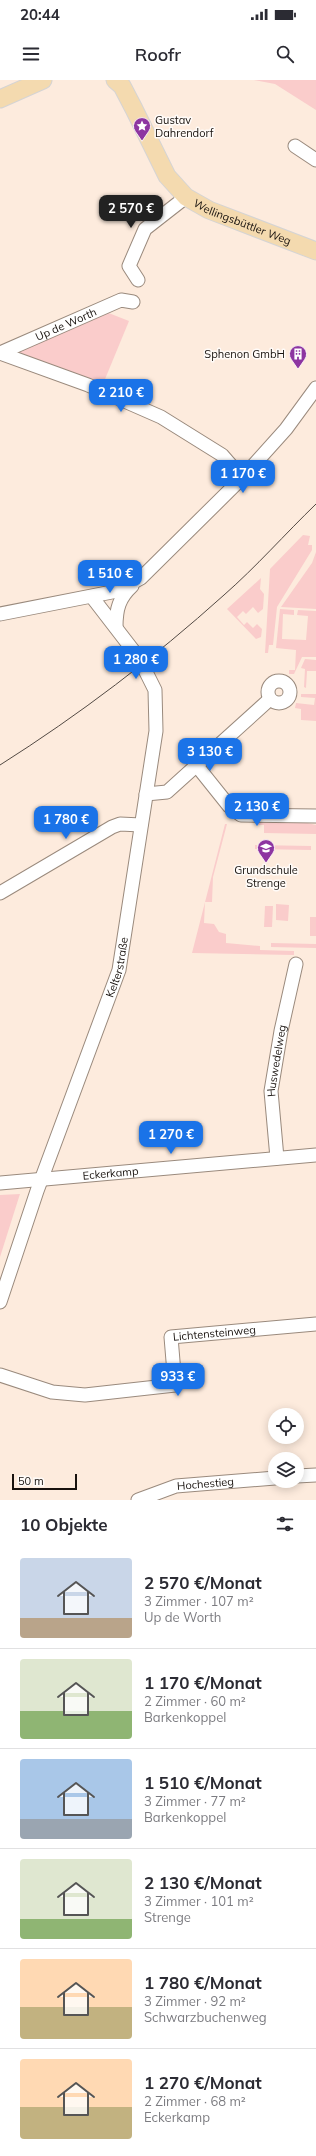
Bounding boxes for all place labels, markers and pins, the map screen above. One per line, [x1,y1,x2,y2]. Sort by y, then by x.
place label: Gustav Dahrendorf [155,113,214,140]
place icon: Gustav Dahrendorf [132,116,152,141]
pin: 2 570 € [94,195,168,229]
building icon: Sphenon GmbH [288,344,308,369]
place label: Sphenon GmbH [204,347,285,361]
pin: 2 210 € [84,379,158,413]
pin: 1 170 € [206,460,280,494]
pin: 1 510 € [73,560,147,594]
pin: 1 280 € [99,646,173,680]
pin: 3 130 € [173,738,247,772]
pin: 2 130 € [220,793,294,827]
pin: 1 780 € [29,806,103,840]
school or university icon: Grundschule Strenge [256,838,276,863]
place label: Grundschule Strenge [234,863,298,890]
pin: 1 270 € [134,1121,208,1155]
pin: 933 € [150,1363,206,1397]

